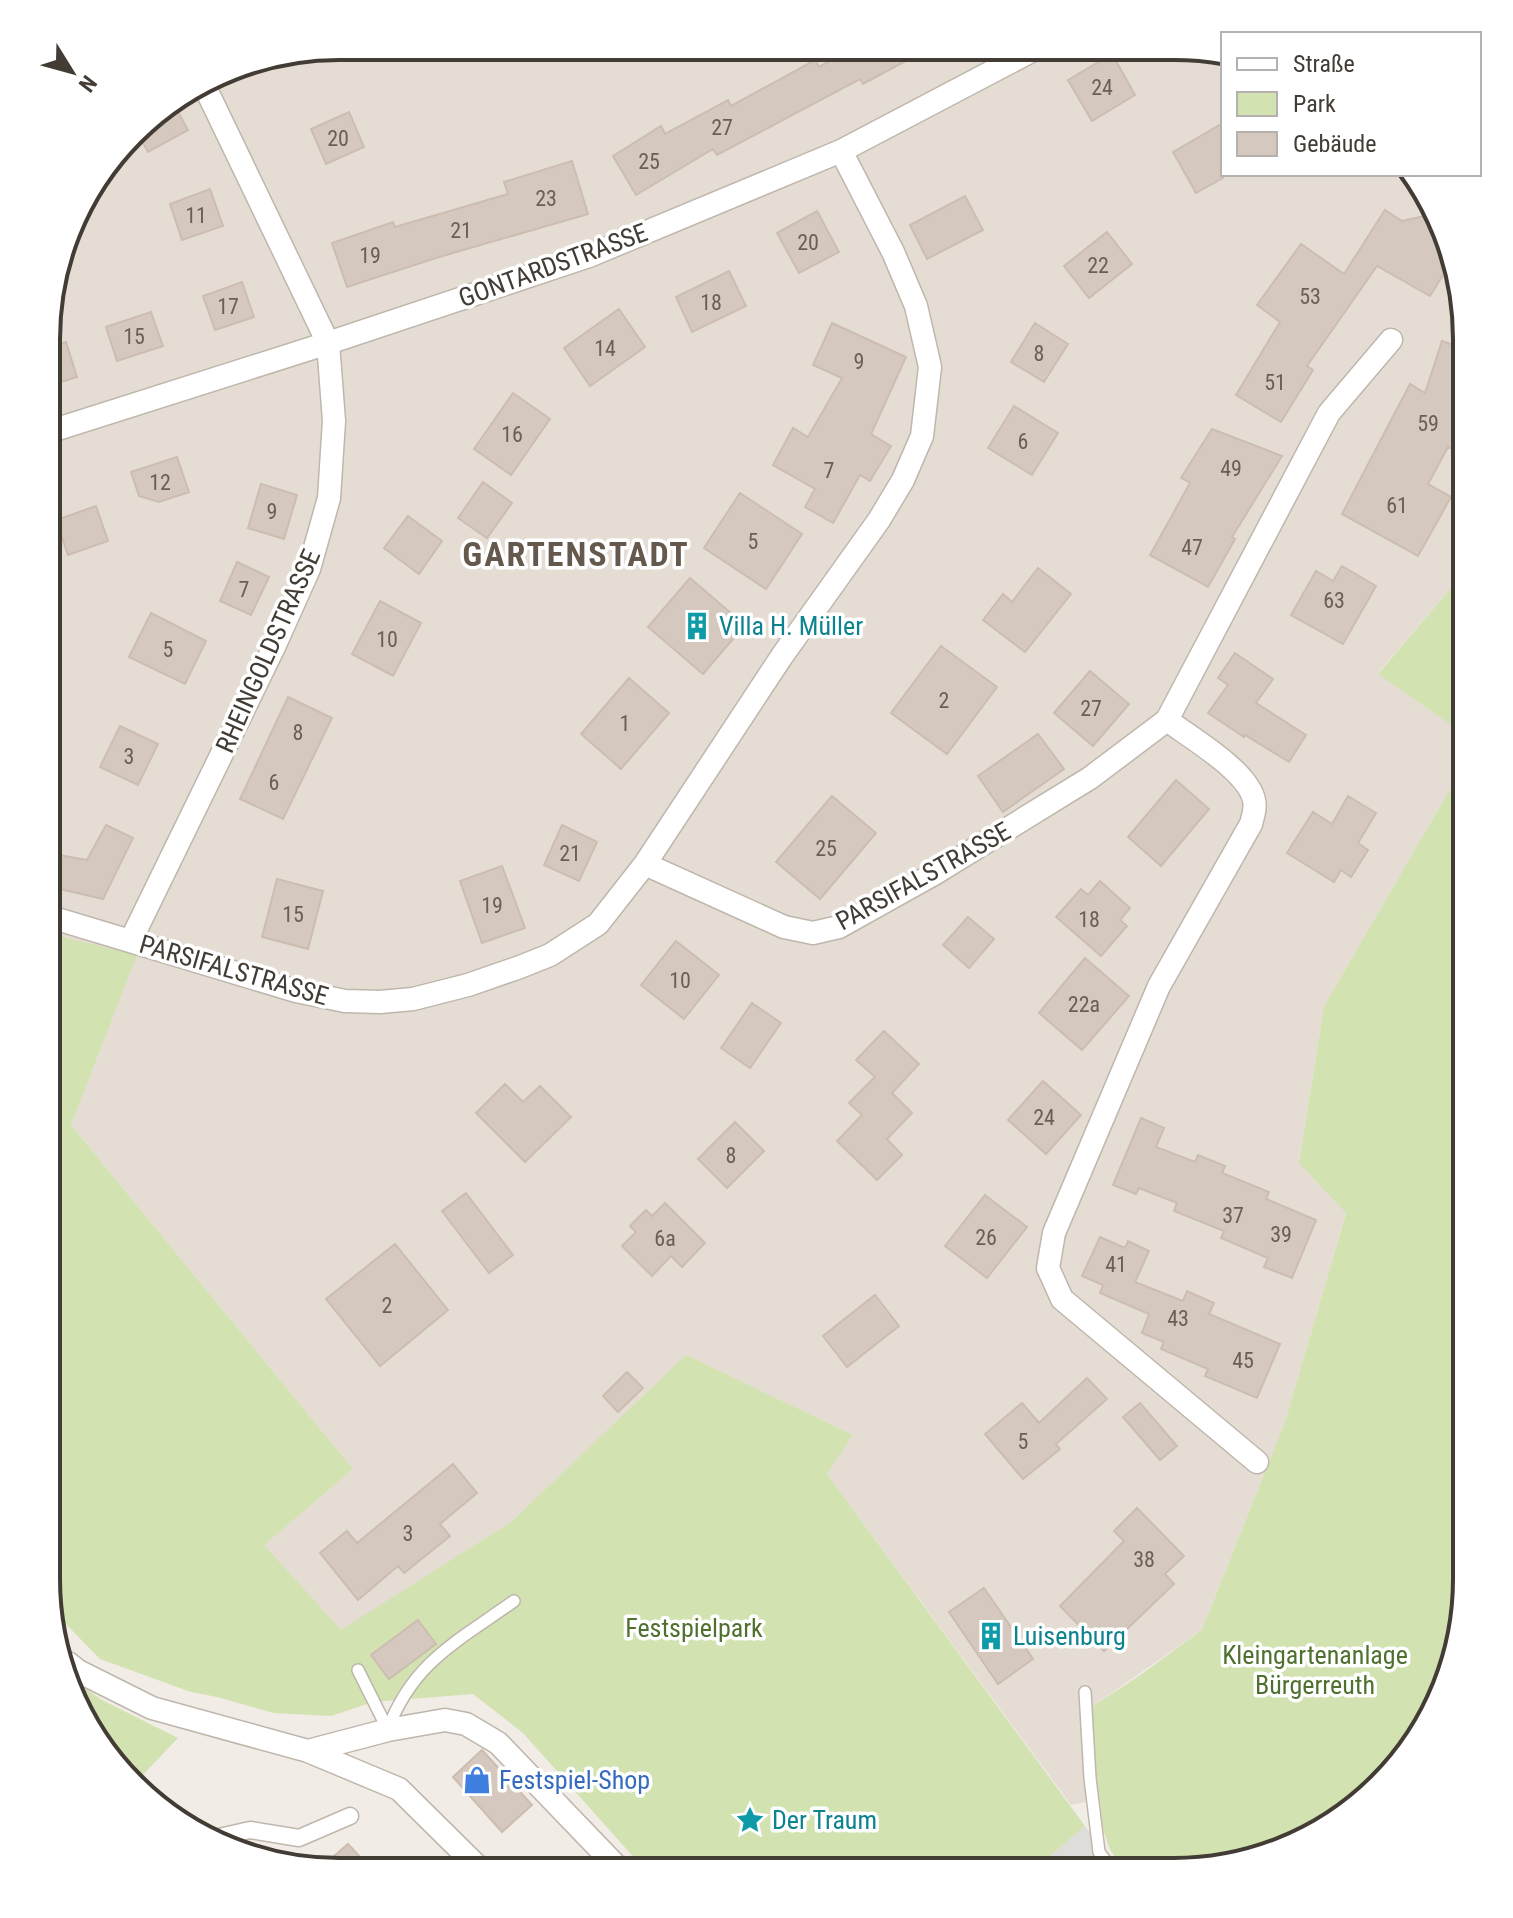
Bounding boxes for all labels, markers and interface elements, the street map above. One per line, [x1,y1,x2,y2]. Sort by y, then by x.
north arrow [32,32,112,112]
legend [1221,32,1481,176]
text: Straße [1293,50,1355,78]
text: N [74,71,102,97]
house number: 24 [1091,75,1113,100]
text: Park [1293,90,1336,118]
house number: 27 [711,115,733,140]
house number: 20 [327,126,349,151]
text: Gebäude [1293,130,1377,158]
house number: 25 [638,149,660,174]
house number: 23 [535,186,557,211]
house number: 11 [185,203,207,228]
street label: GONTARDSTRASSE [455,217,651,313]
house number: 21 [450,218,472,243]
house number: 20 [797,230,819,255]
house number: 19 [359,243,381,268]
house number: 22 [1087,253,1109,278]
house number: 53 [1299,284,1321,309]
house number: 18 [700,290,722,315]
house number: 17 [217,294,239,319]
house number: 15 [123,324,145,349]
house number: 14 [594,336,616,361]
house number: 8 [1034,341,1044,366]
house number: 9 [854,349,864,374]
house number: 51 [1264,370,1286,395]
house number: 59 [1417,411,1439,436]
house number: 16 [501,422,523,447]
house number: 6 [1018,429,1028,454]
house number: 49 [1220,456,1242,481]
house number: 7 [824,458,834,483]
house number: 12 [149,470,171,495]
house number: 61 [1386,493,1408,518]
house number: 9 [267,499,277,524]
house number: 5 [748,529,758,554]
district label: GARTENSTADT [462,534,690,574]
house number: 47 [1181,535,1203,560]
street label: RHEINGOLDSTRASSE [210,545,326,757]
house number: 7 [239,577,249,602]
house number: 63 [1323,588,1345,613]
building icon: Villa H. Müller [682,611,712,641]
place label: Villa H. Müller [719,611,863,641]
house number: 10 [376,627,398,652]
house number: 5 [163,637,173,662]
house number: 2 [939,688,949,713]
house number: 27 [1080,696,1102,721]
house number: 1 [620,711,630,736]
house number: 8 [293,720,303,745]
house number: 3 [124,744,134,769]
house number: 6 [269,770,279,795]
street label: PARSIFALSTRASSE [831,816,1015,936]
house number: 25 [815,836,837,861]
house number: 21 [559,841,581,866]
house number: 19 [481,893,503,918]
house number: 15 [282,902,304,927]
house number: 18 [1078,907,1100,932]
street label: PARSIFALSTRASSE [136,929,332,1011]
house number: 10 [669,968,691,993]
house number: 22a [1068,992,1100,1017]
house number: 24 [1033,1105,1055,1130]
house number: 8 [726,1143,736,1168]
house number: 37 [1222,1203,1244,1228]
house number: 39 [1270,1222,1292,1247]
house number: 26 [975,1225,997,1250]
house number: 6a [654,1226,676,1251]
house number: 41 [1105,1252,1127,1277]
house number: 2 [382,1293,392,1318]
house number: 43 [1167,1306,1189,1331]
house number: 45 [1232,1348,1254,1373]
house number: 5 [1018,1429,1028,1454]
house number: 3 [403,1521,413,1546]
house number: 38 [1133,1547,1155,1572]
park label: Festspielpark [625,1613,763,1643]
building icon: Luisenburg [976,1621,1006,1651]
place label: Luisenburg [1013,1621,1126,1651]
park label: Kleingartenanlage Bürgerreuth [1222,1640,1408,1700]
shop icon: Festspiel-Shop [462,1765,492,1795]
place label: Festspiel-Shop [499,1765,650,1795]
place icon: Der Traum [735,1805,765,1835]
place label: Der Traum [772,1805,877,1835]

